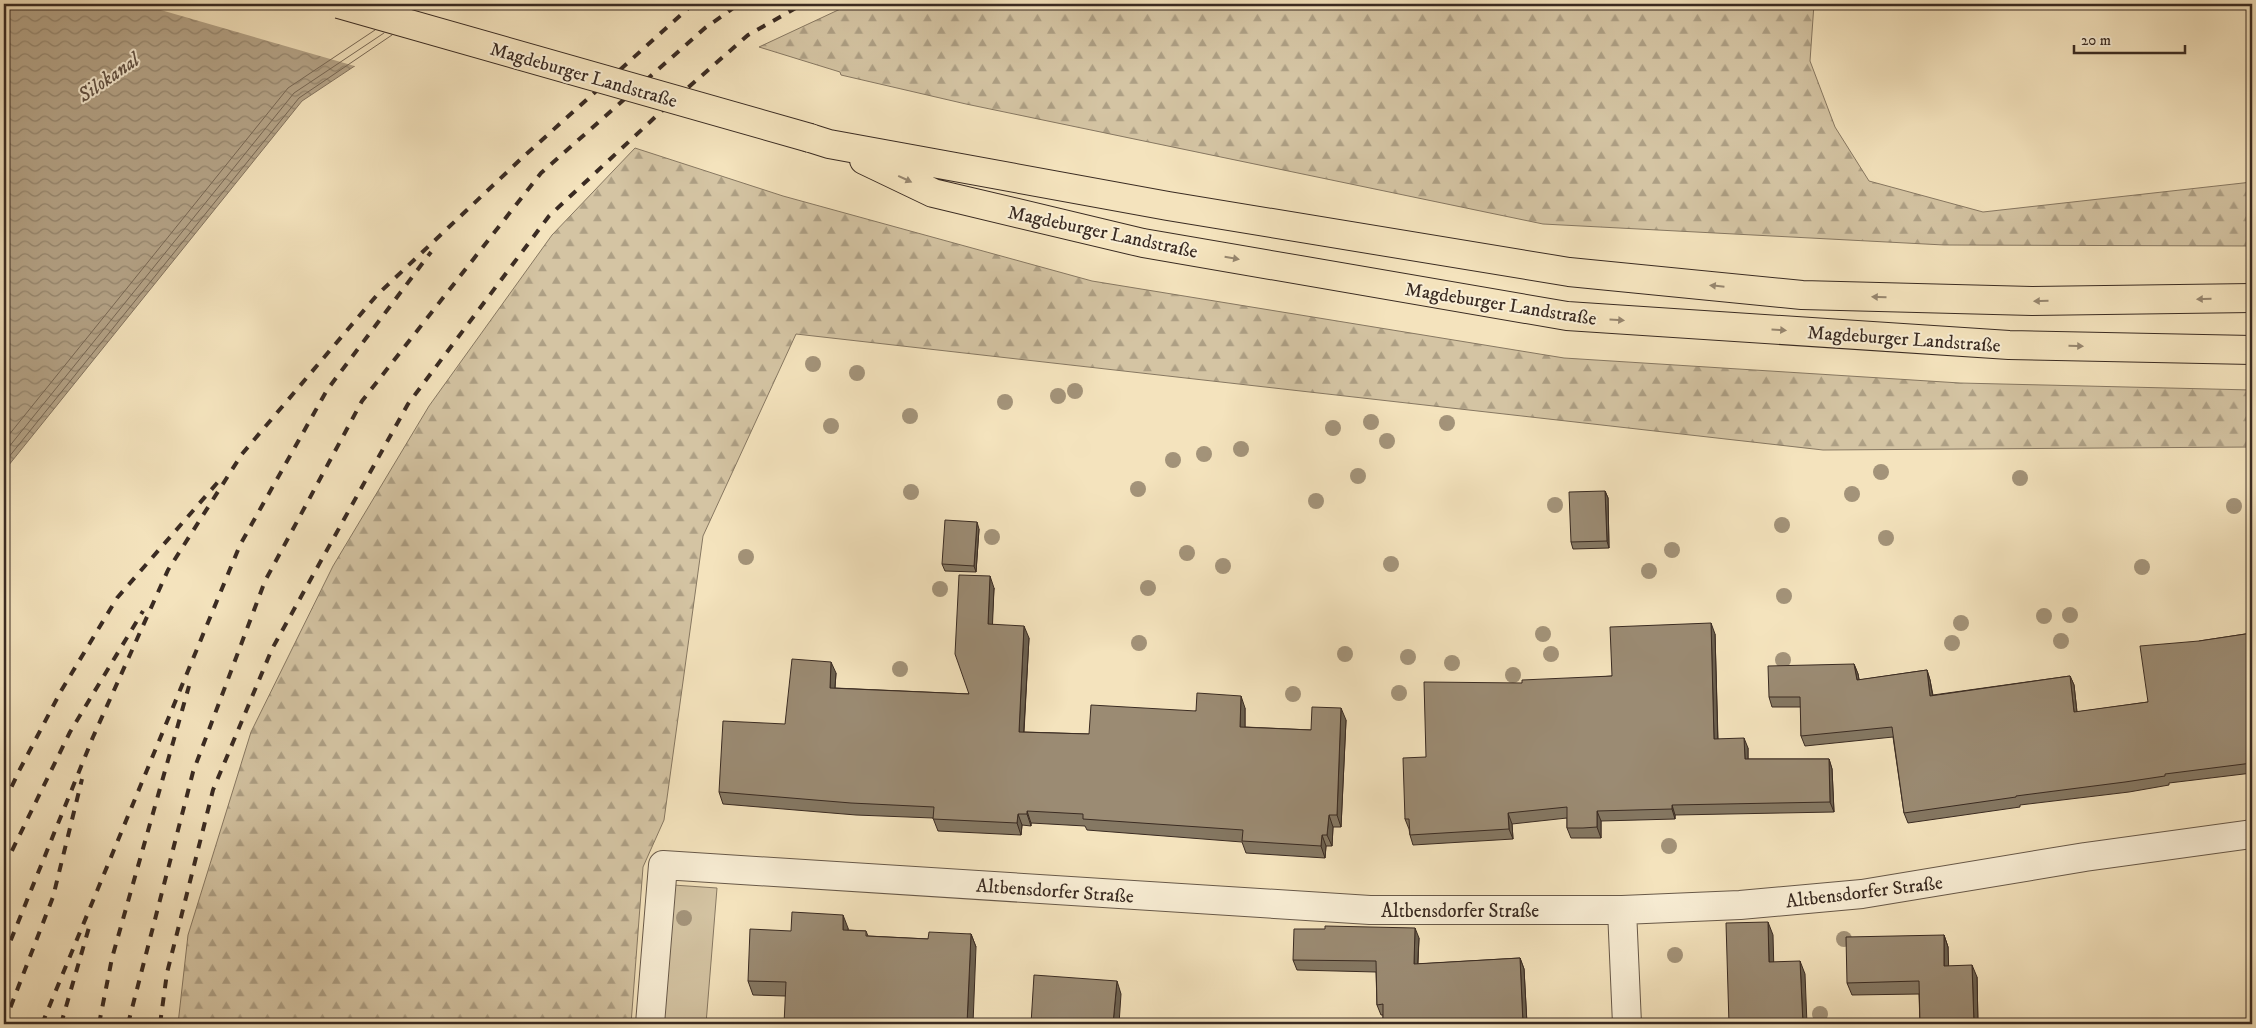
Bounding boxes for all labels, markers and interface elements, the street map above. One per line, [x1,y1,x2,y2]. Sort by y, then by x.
scale bar [2074,22,2185,54]
text: 20 m [2081,31,2111,50]
street label: Magdeburger Landstraße [487,38,680,113]
water label: Silokanal [72,47,146,109]
one-way arrow [898,176,912,184]
street label: Magdeburger Landstraße [1006,201,1200,264]
one-way arrow [1225,255,1241,263]
street label: Magdeburger Landstraße [1403,278,1598,331]
one-way arrow [1708,282,1724,290]
one-way arrow [1870,293,1886,301]
one-way arrow [2195,295,2211,303]
one-way arrow [2033,297,2049,305]
one-way arrow [1609,316,1625,324]
street label: Magdeburger Landstraße [1807,321,2001,358]
one-way arrow [1772,327,1788,335]
one-way arrow [2068,343,2084,351]
street label: Altbensdorfer Straße [1784,871,1944,914]
street label: Altbensdorfer Straße [975,875,1135,908]
street label: Altbensdorfer Straße [1381,900,1539,923]

